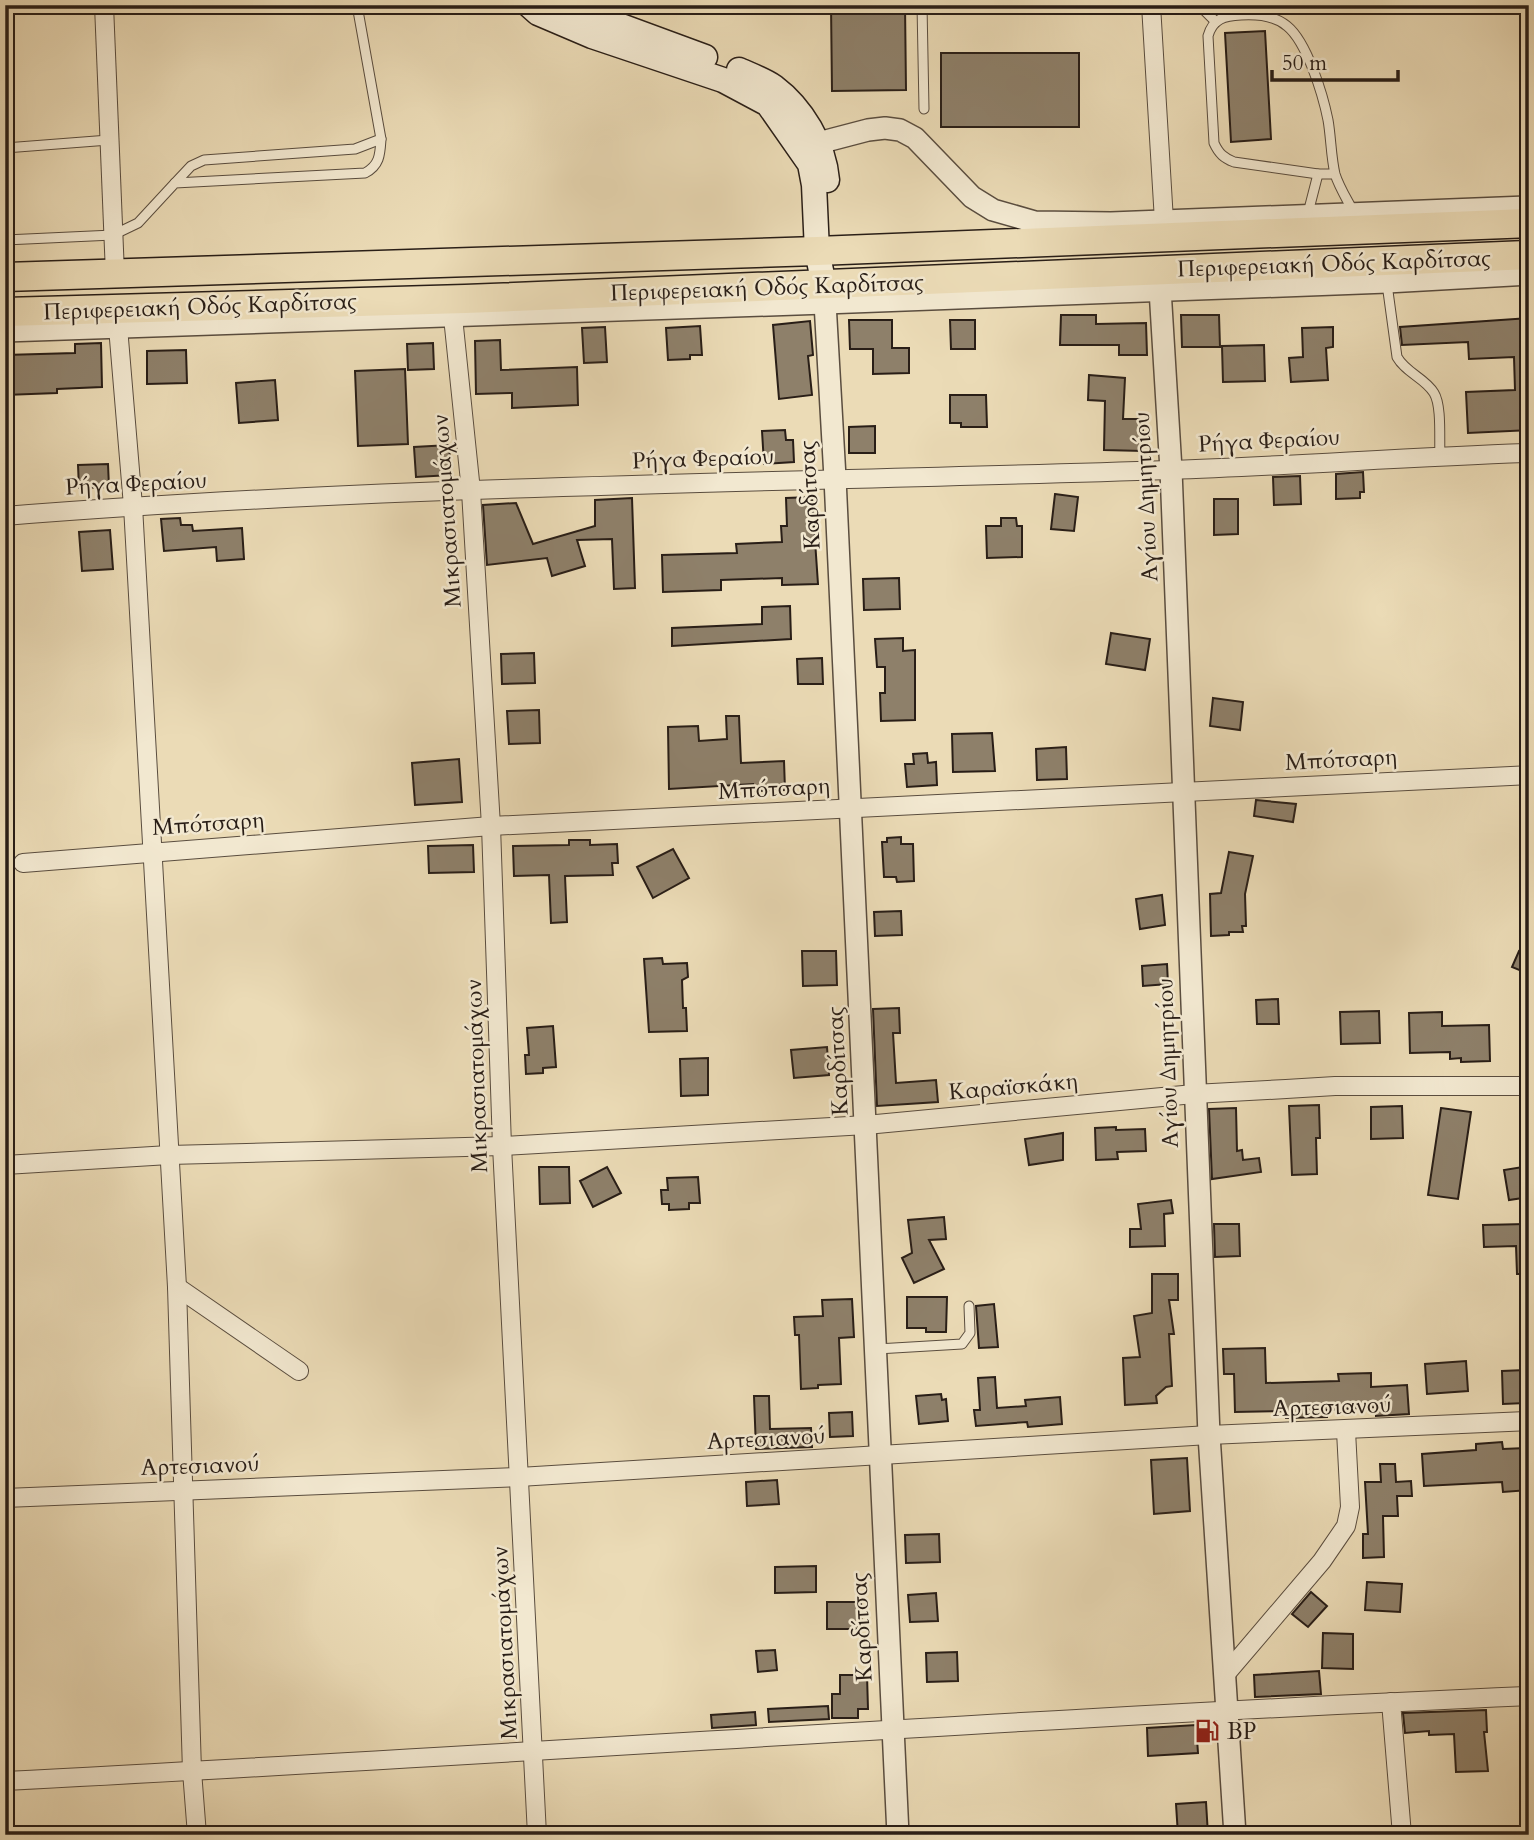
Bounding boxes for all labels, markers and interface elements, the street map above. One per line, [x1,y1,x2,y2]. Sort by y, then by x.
scale bar [1272,38,1398,82]
text: 50 m [1282,49,1327,78]
street label: Περιφερειακή Οδός Καρδίτσας [1177,243,1492,284]
street label: Περιφερειακή Οδός Καρδίτσας [610,267,925,308]
street label: Περιφερειακή Οδός Καρδίτσας [43,286,358,327]
street label: Αγίου Δημητρίου [1126,411,1165,583]
street label: Μικρασιατομάχων [424,413,469,609]
street label: Ρήγα Φεραίου [1197,421,1341,460]
street label: Καρδίτσας [791,439,828,550]
street label: Ρήγα Φεραίου [631,441,775,476]
street label: Ρήγα Φεραίου [64,464,208,503]
street label: Μπότσαρη [1284,741,1398,778]
street label: Μπότσαρη [717,770,831,807]
street label: Μπότσαρη [151,804,265,843]
street label: Αγίου Δημητρίου [1149,977,1186,1149]
street label: Μικρασιατομάχων [458,979,495,1173]
street label: Καρδίτσας [819,1005,856,1116]
street label: Καραϊσκάκη [947,1065,1079,1108]
street label: Αρτεσιανού [1272,1389,1392,1424]
street label: Αρτεσιανού [706,1420,826,1457]
street label: Αρτεσιανού [140,1448,260,1483]
street label: Μικρασιατομάχων [484,1545,525,1740]
street label: Καρδίτσας [843,1571,880,1682]
place label: BP [1227,1716,1256,1747]
fuel station icon: BP [1193,1717,1221,1745]

